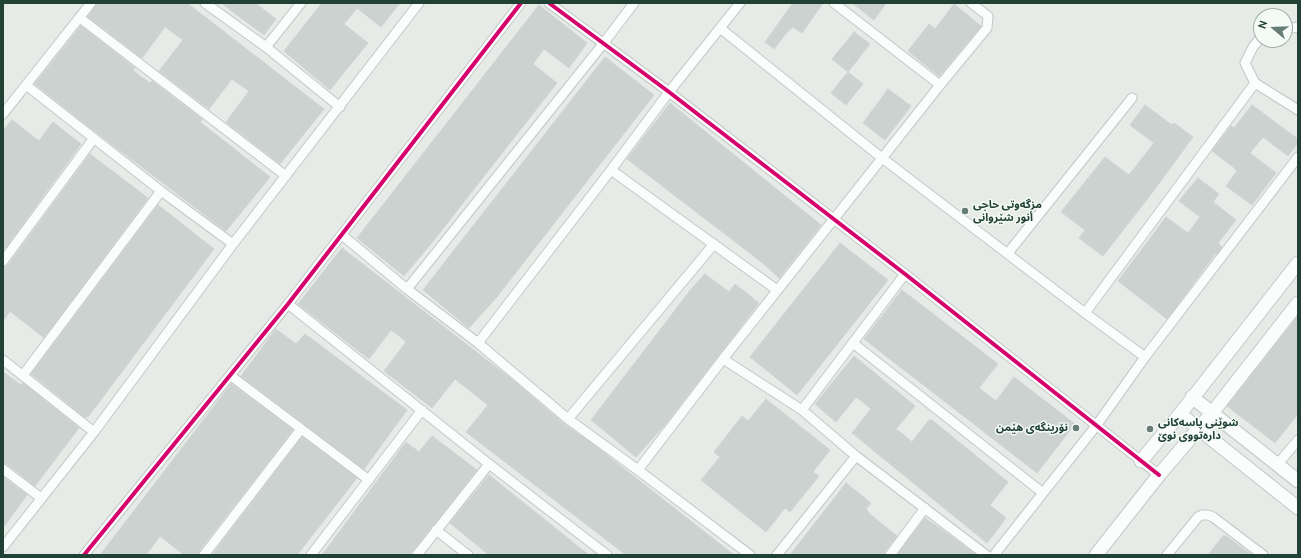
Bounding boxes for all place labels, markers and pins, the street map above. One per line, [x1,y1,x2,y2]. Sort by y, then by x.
place label: مزگەوتی حاجی أنور شێروانی [973,198,1042,224]
marker: مزگەوتی حاجی أنور شێروانی [960,206,970,216]
place label: شوێنی پاسەکانی دارەتووی نوێ [1158,416,1238,442]
place label: نۆرینگه‌ی هێمن [996,421,1068,435]
marker: نۆرینگه‌ی هێمن [1071,423,1081,433]
marker: شوێنی پاسەکانی دارەتووی نوێ [1145,424,1155,434]

